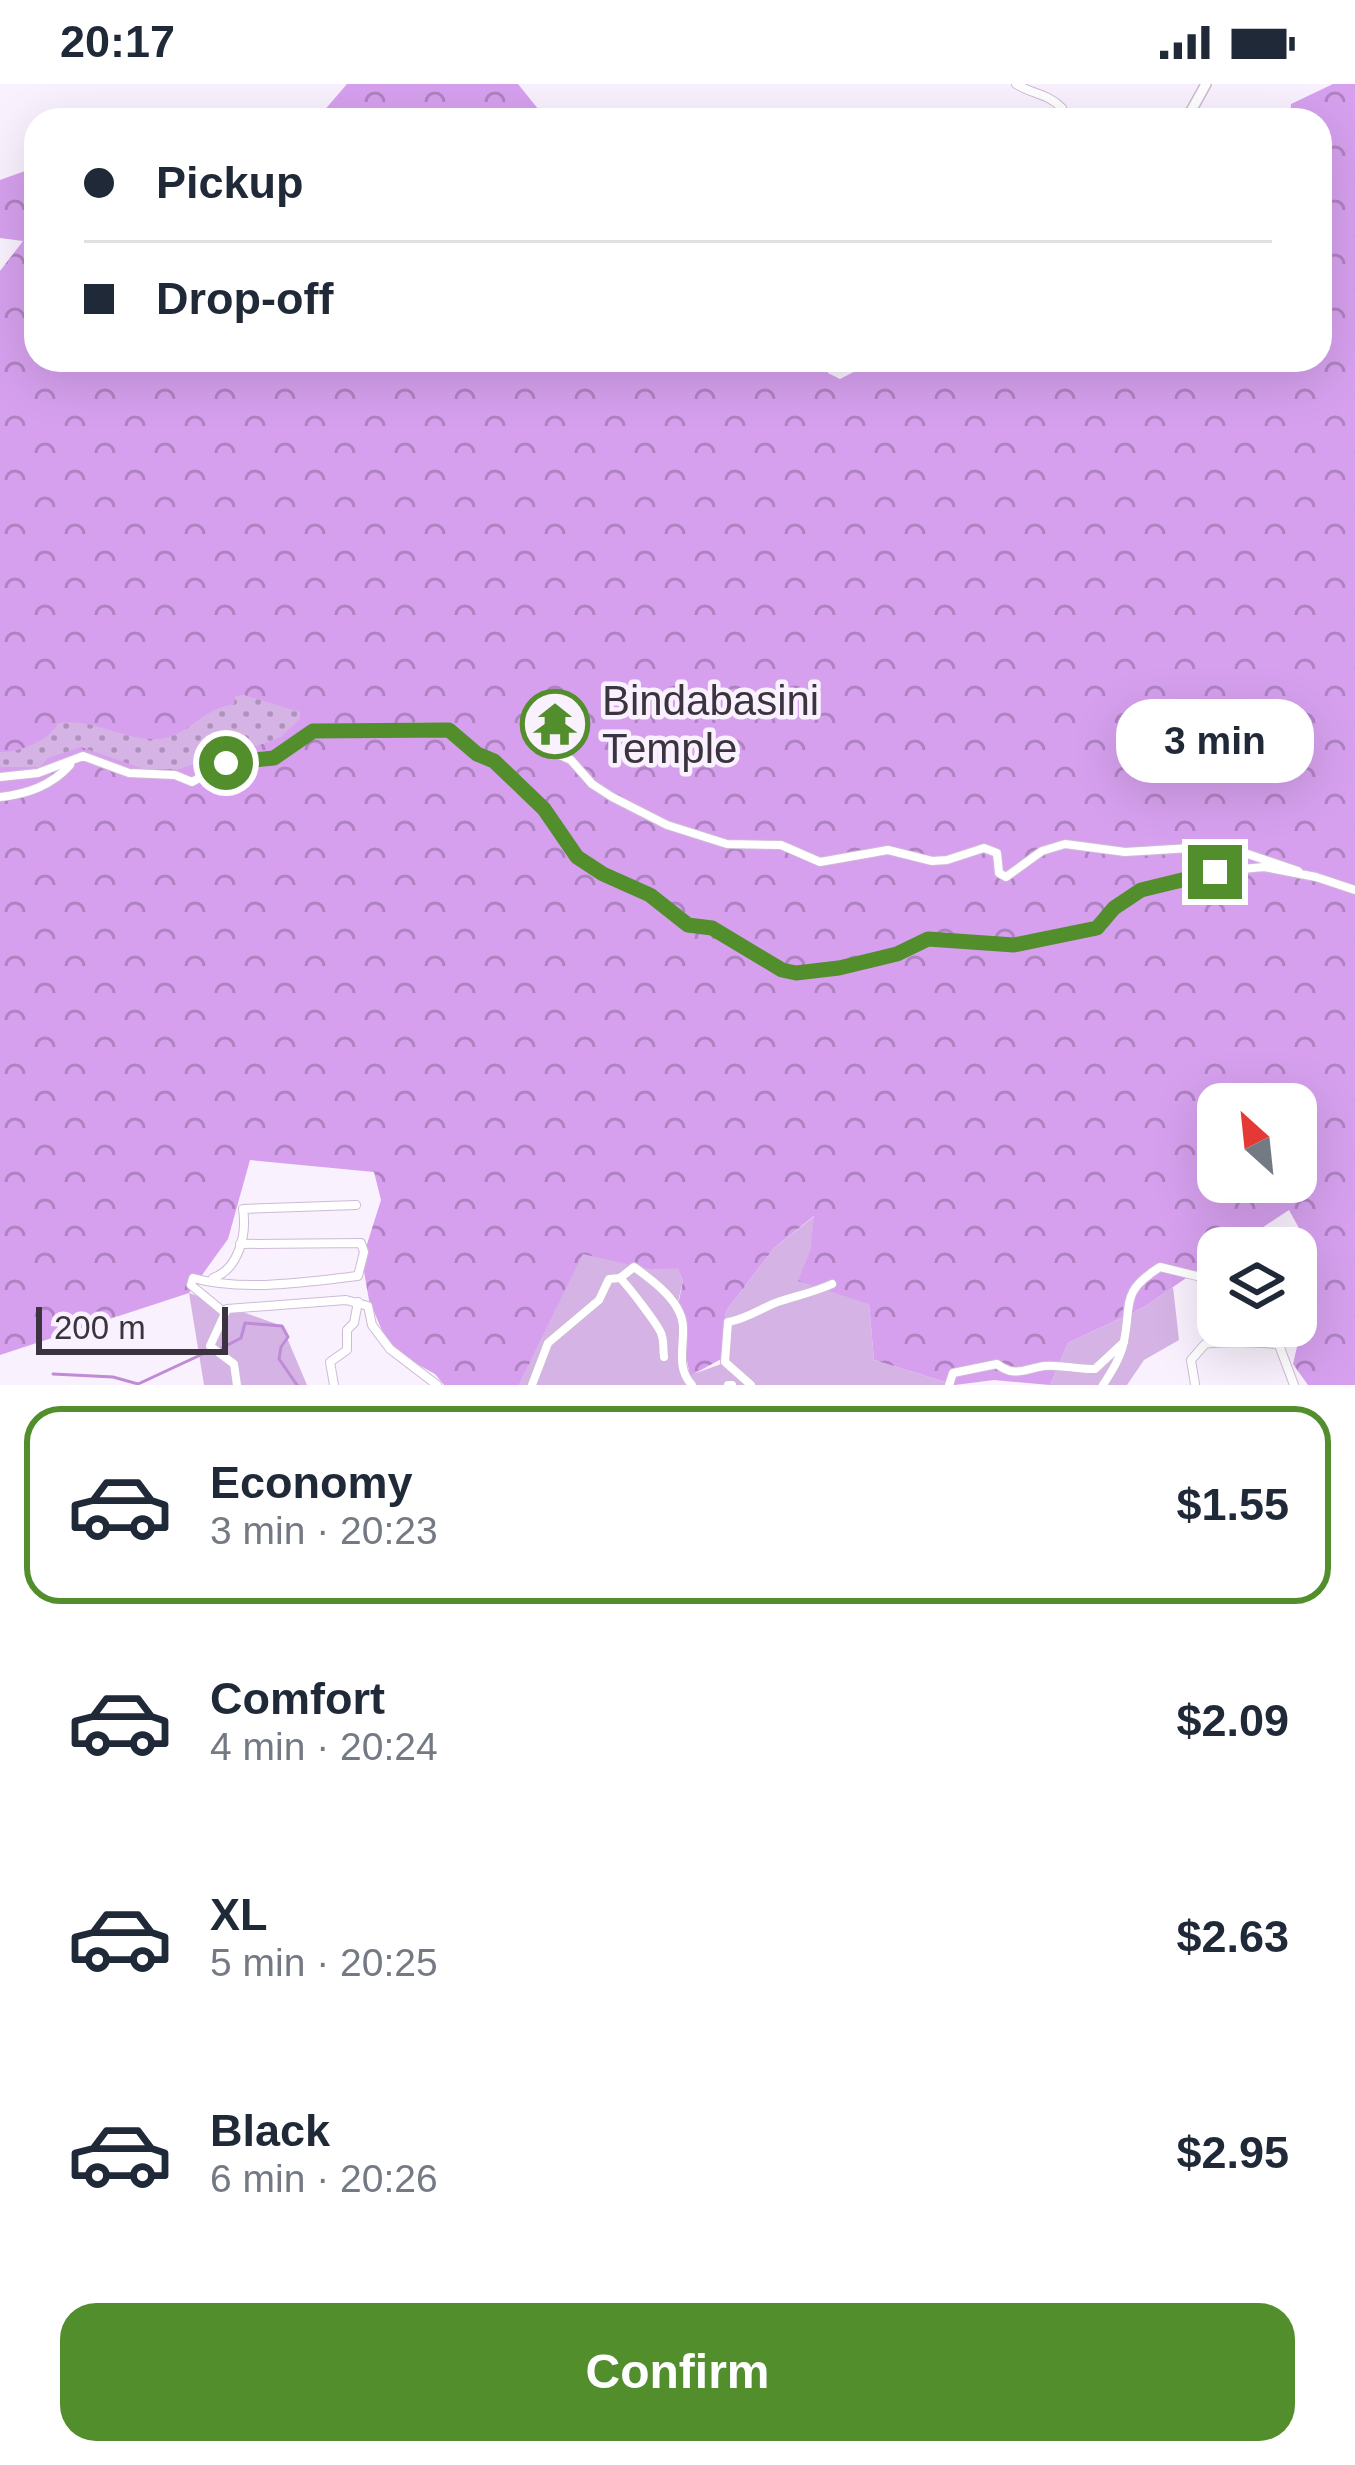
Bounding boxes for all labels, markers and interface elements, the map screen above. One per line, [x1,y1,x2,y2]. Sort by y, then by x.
text: 20:17 [60,16,175,67]
text: Pickup [156,157,304,208]
text: Drop-off [156,273,333,324]
place label: Bindabasini Temple [602,677,819,772]
temple icon: Bindabasini Temple [520,689,590,759]
callout: 3 min [1116,698,1314,782]
text: 3 min [1164,719,1266,762]
route start [199,736,253,790]
route end [1188,845,1242,899]
north arrow [1197,1083,1317,1203]
map controls [1197,1083,1317,1347]
button: layers [1197,1227,1317,1347]
scale bar [36,1301,228,1354]
text: 200 m [54,1309,146,1346]
icon: car [66,1451,174,1559]
text: Economy [210,1457,413,1508]
text: $1.55 [1176,1479,1289,1530]
text: 3 min · 20:23 [210,1509,438,1552]
icon: car [66,1667,174,1775]
text: Comfort [210,1673,385,1724]
text: $2.09 [1176,1695,1289,1746]
text: 4 min · 20:24 [210,1725,438,1768]
icon: car [66,1883,174,1991]
text: XL [210,1889,268,1940]
text: $2.63 [1176,1911,1289,1962]
text: 5 min · 20:25 [210,1941,438,1984]
icon: car [66,2099,174,2207]
text: Black [210,2105,330,2156]
text: $2.95 [1176,2127,1289,2178]
text: 6 min · 20:26 [210,2157,438,2200]
button: Confirm [60,2303,1295,2441]

